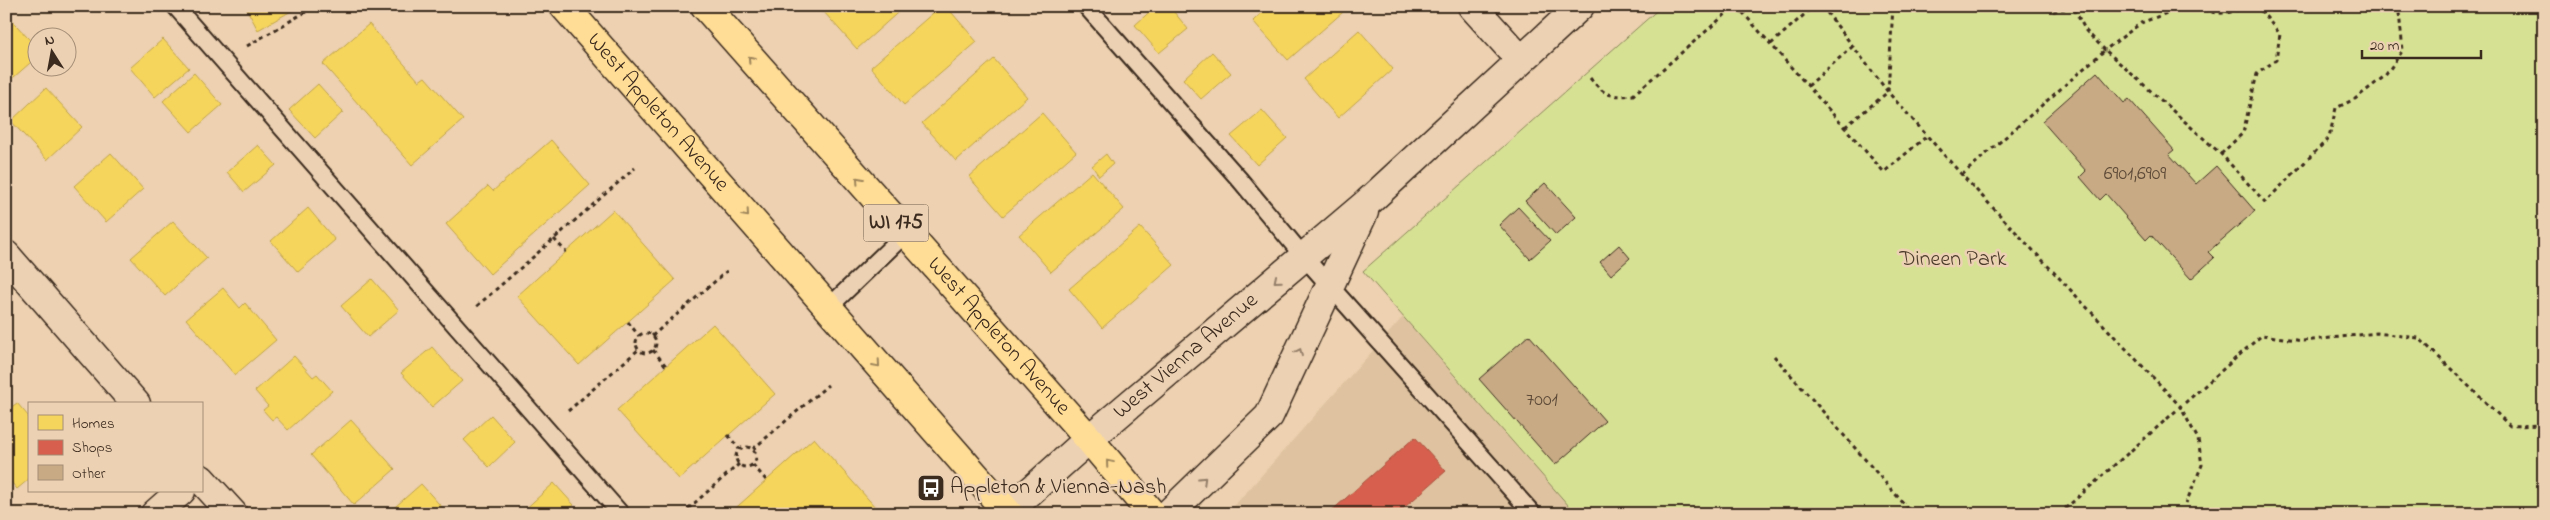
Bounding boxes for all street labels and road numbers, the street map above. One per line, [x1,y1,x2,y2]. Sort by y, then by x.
street label: West Appleton Avenue [579,26,736,200]
road number: WI 175 [864,204,928,242]
street label: West Appleton Avenue [919,250,1078,423]
street label: West Vienna Avenue [1107,286,1266,427]

